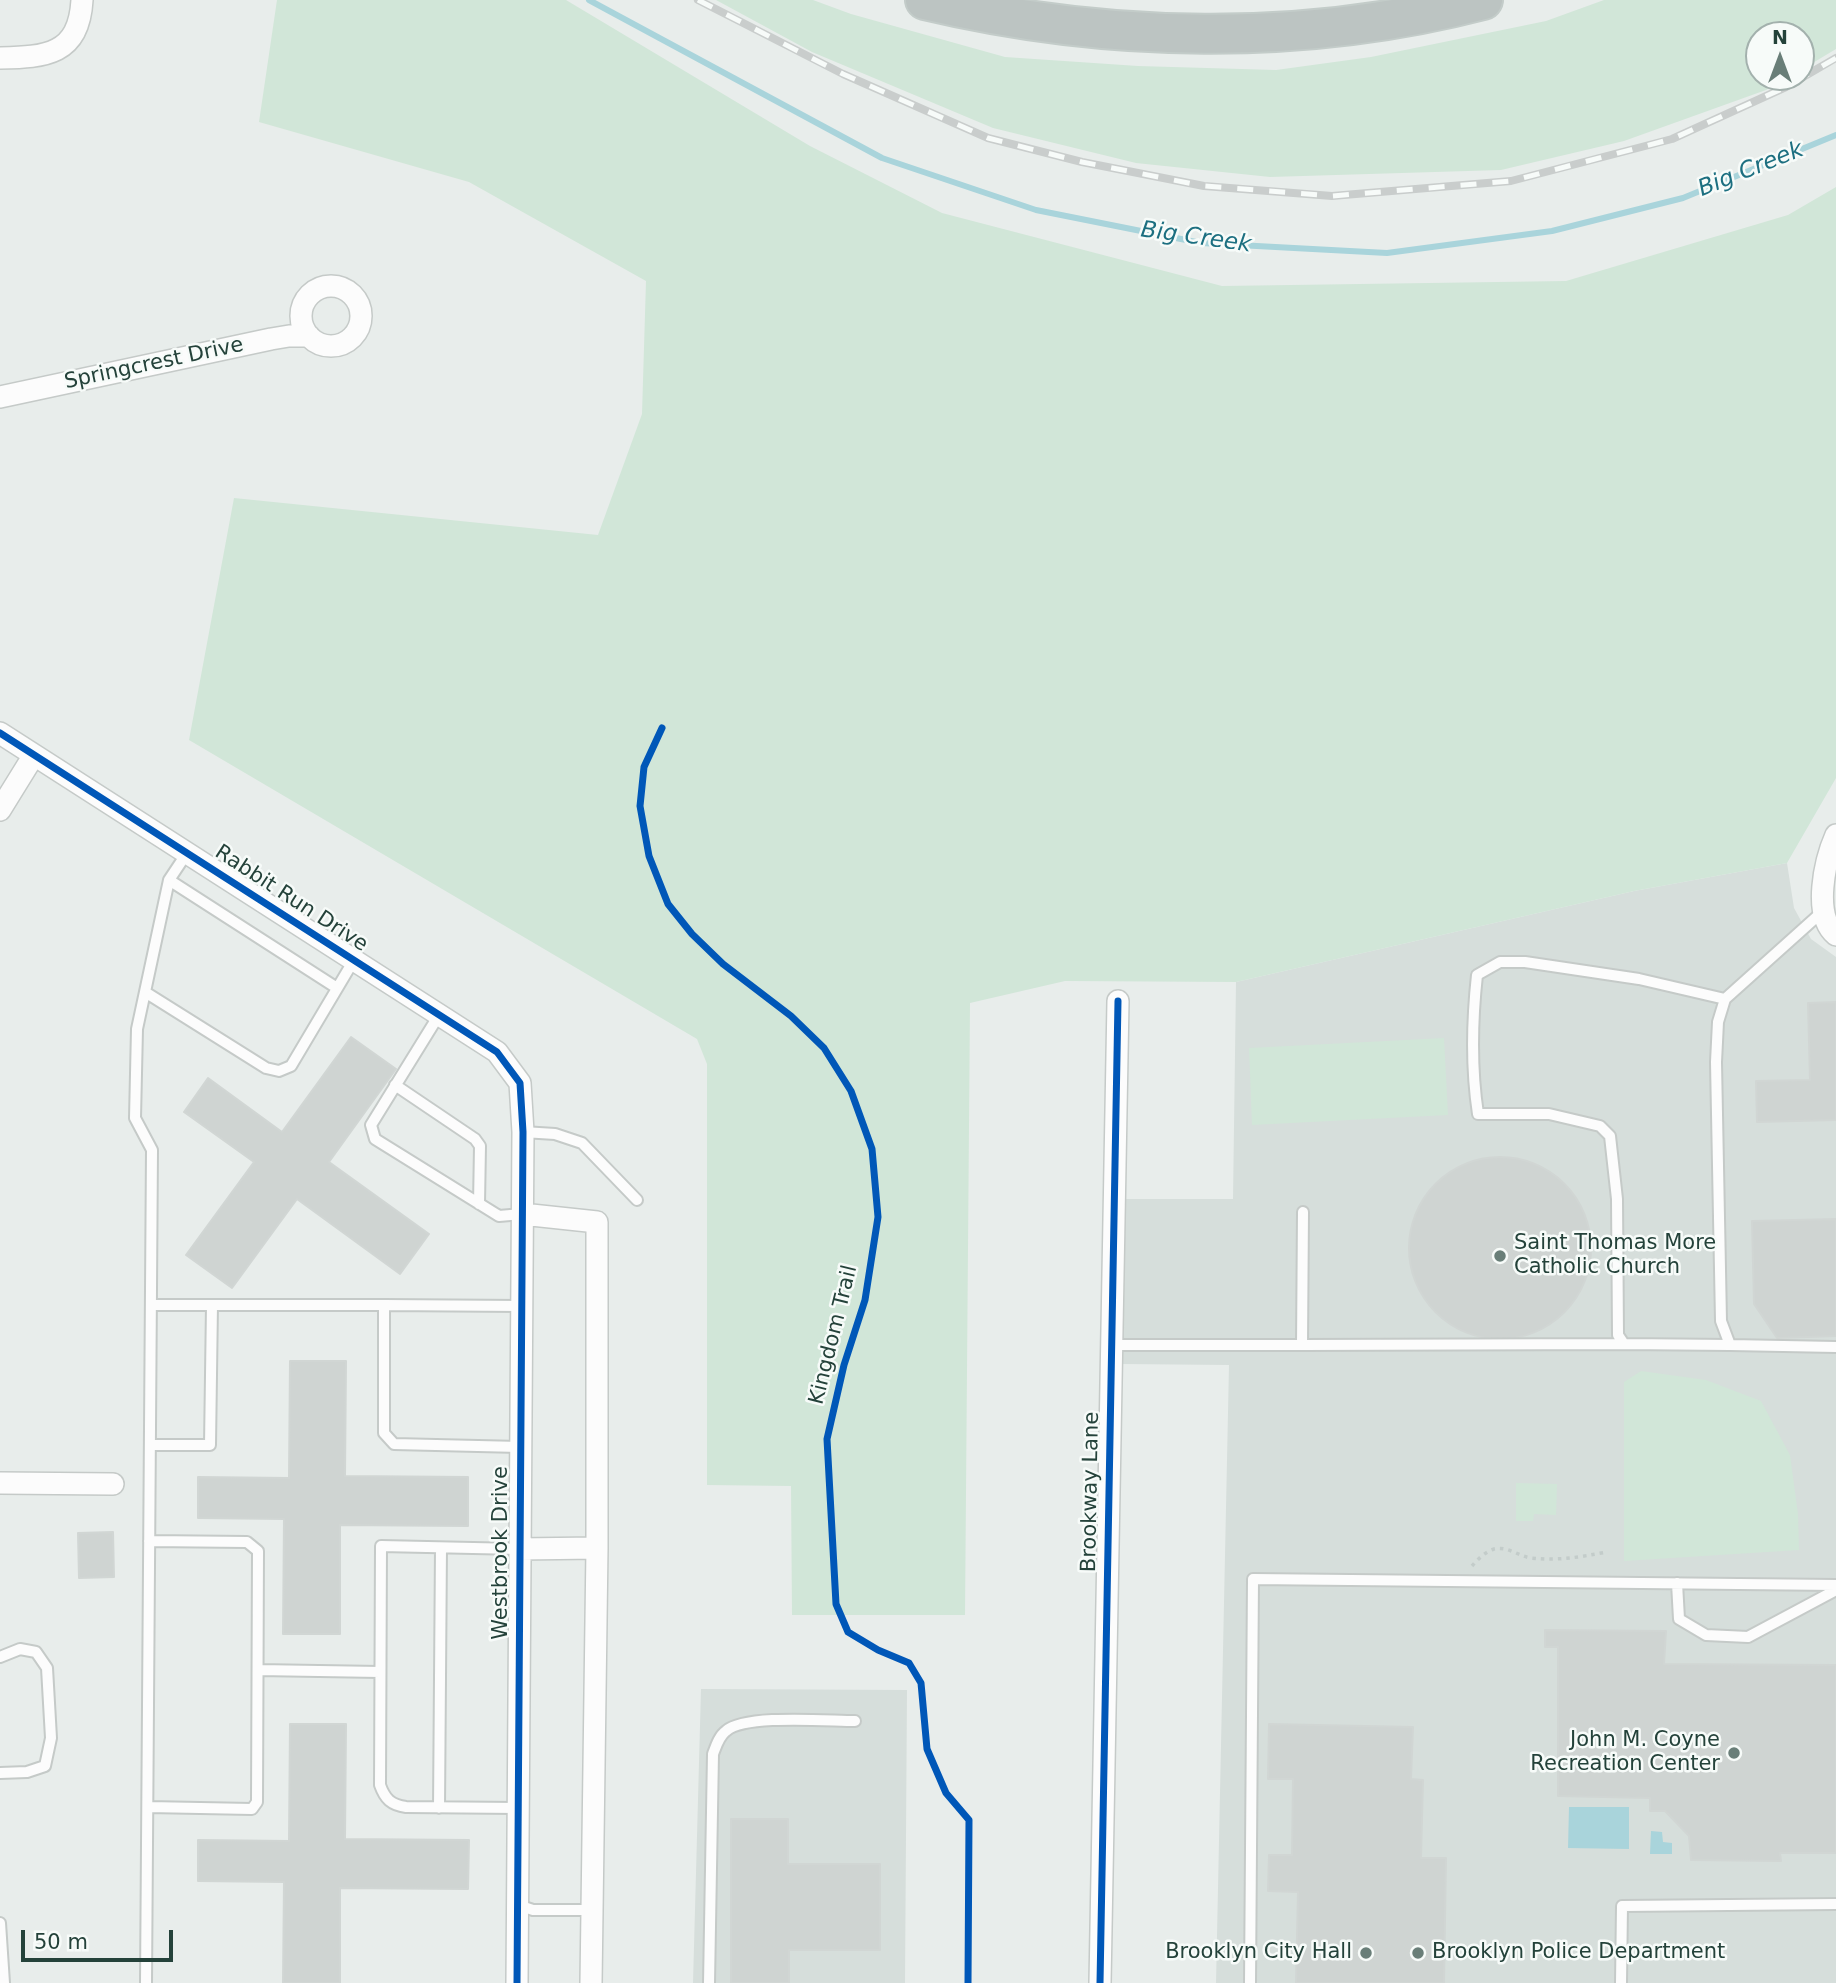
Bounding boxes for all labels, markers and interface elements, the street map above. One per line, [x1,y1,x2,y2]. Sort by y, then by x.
north arrow [1745,21,1815,91]
text: N [1772,26,1788,48]
water label: Big Creek [1694,136,1808,204]
water label: Big Creek [1139,217,1253,259]
street label: Springcrest Drive [62,333,246,395]
street label: Rabbit Run Drive [210,840,372,958]
place label: Saint Thomas More Catholic Church [1514,1231,1716,1281]
marker: Saint Thomas More Catholic Church [1492,1248,1508,1264]
street label: Kingdom Trail [805,1263,863,1407]
street label: Brookway Lane [1077,1412,1105,1572]
street label: Westbrook Drive [489,1466,515,1640]
place label: John M. Coyne Recreation Center [1530,1728,1720,1778]
marker: John M. Coyne Recreation Center [1726,1745,1742,1761]
scale bar [24,1916,177,1960]
text: 50 m [34,1930,88,1954]
place label: Brooklyn City Hall [1165,1940,1352,1966]
place label: Brooklyn Police Department [1432,1940,1725,1966]
marker: Brooklyn City Hall [1358,1945,1374,1961]
marker: Brooklyn Police Department [1410,1945,1426,1961]

